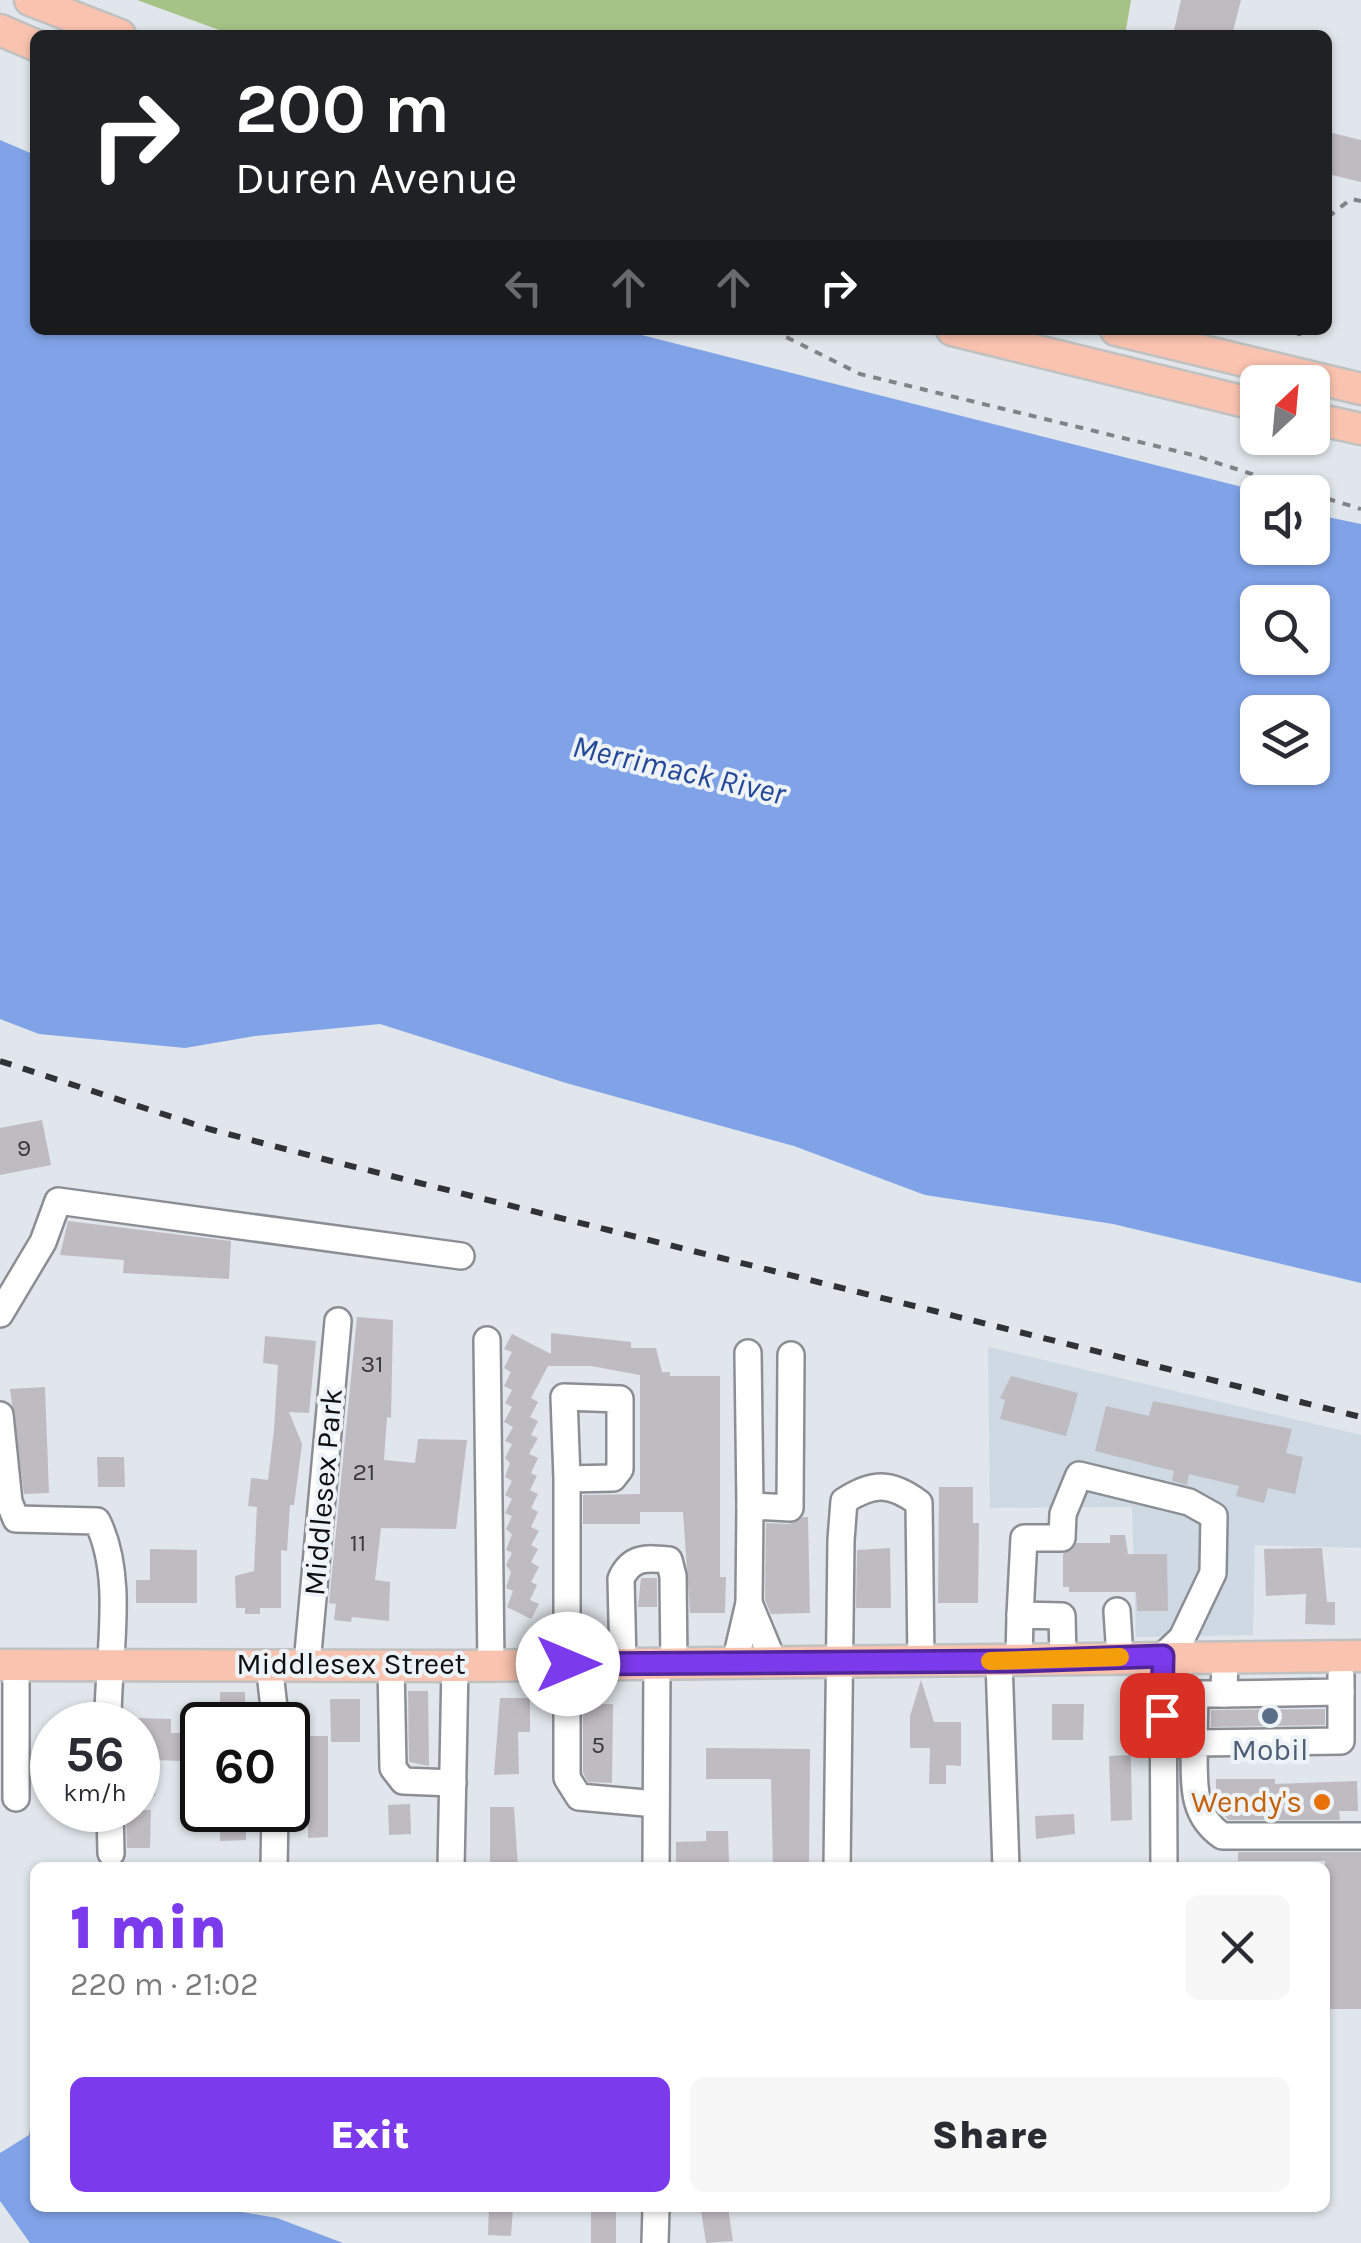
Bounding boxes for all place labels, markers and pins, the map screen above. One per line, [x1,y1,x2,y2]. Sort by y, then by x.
pin [1120,1673,1205,1758]
marker: Mobil [1259,1705,1281,1727]
place label: Mobil [1232,1732,1308,1768]
place label: Wendy's [1191,1784,1302,1820]
marker: Wendy's [1311,1791,1333,1813]

